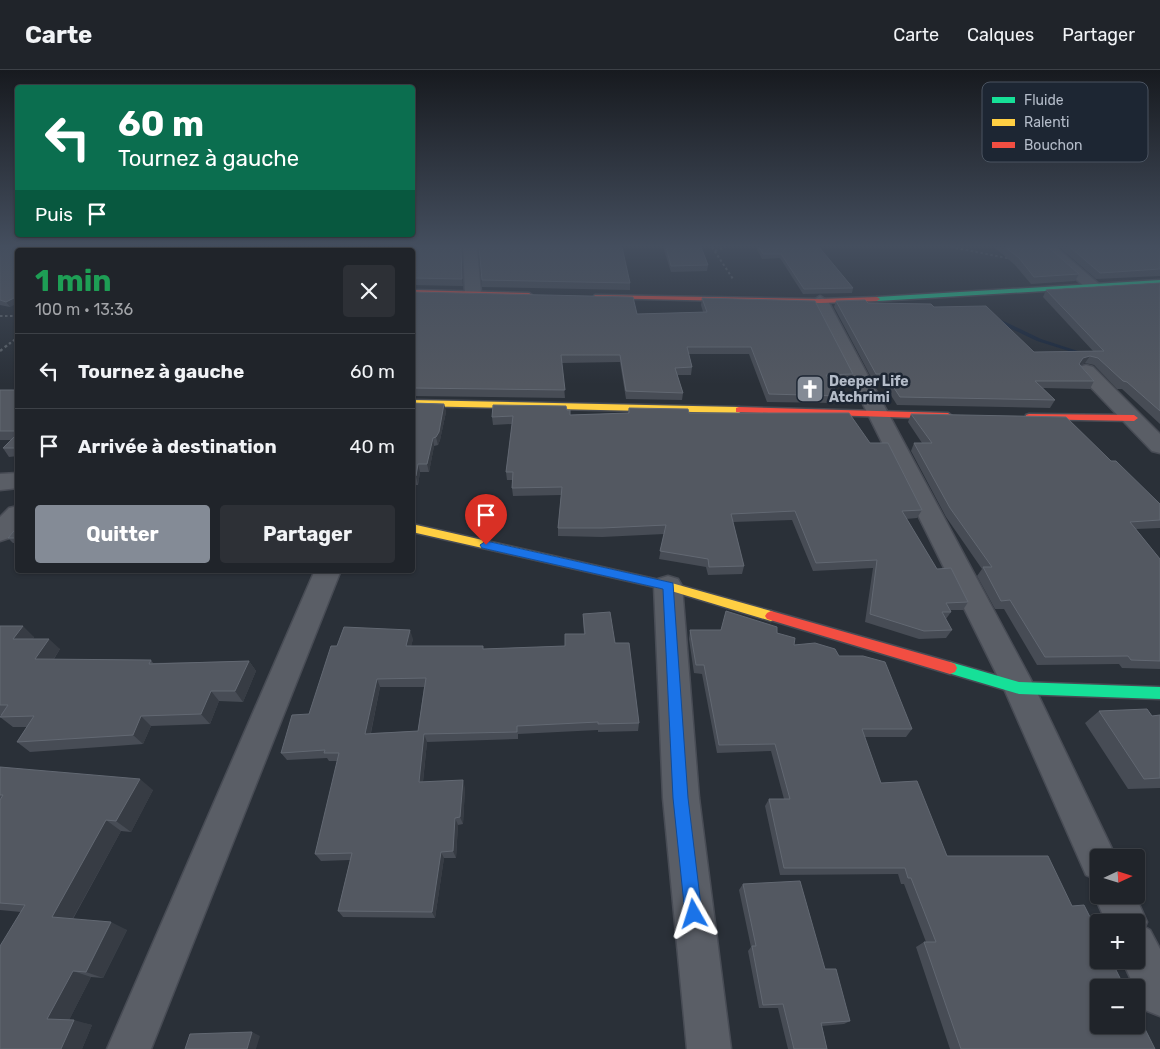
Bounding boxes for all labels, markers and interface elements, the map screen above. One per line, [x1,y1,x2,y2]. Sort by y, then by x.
text: Carte [25,21,92,49]
text: Carte [893,24,939,46]
text: Calques [967,24,1034,46]
text: Partager [1062,24,1135,46]
legend [982,82,1148,162]
text: Fluide [1024,92,1064,109]
text: 60 m [118,103,204,145]
icon: left [35,105,100,170]
text: Ralenti [1024,114,1069,131]
text: Bouchon [1024,137,1083,154]
text: Tournez à gauche [118,145,299,172]
icon: arrive [83,200,111,228]
text: Puis [35,203,73,226]
text: 1 min [35,263,112,299]
button: close [343,265,395,317]
text: 100 m · 13:36 [35,300,133,319]
icon: left [35,357,63,385]
text: Tournez à gauche [78,360,244,383]
text: 60 m [350,360,395,383]
place label: Deeper Life Atchrimi [829,373,909,406]
church icon: Deeper Life Atchrimi [795,374,825,404]
icon: arrive [35,432,63,460]
text: Arrivée à destination [78,435,277,458]
text: 40 m [350,435,395,458]
pin [465,494,507,545]
icon: arrive [472,501,500,529]
button: Quitter [35,505,210,563]
button: Partager [220,505,395,563]
north arrow [1090,849,1145,904]
map controls [1090,849,1145,1034]
position arrow [667,887,719,939]
button: + [1090,914,1145,969]
button: − [1090,979,1145,1034]

